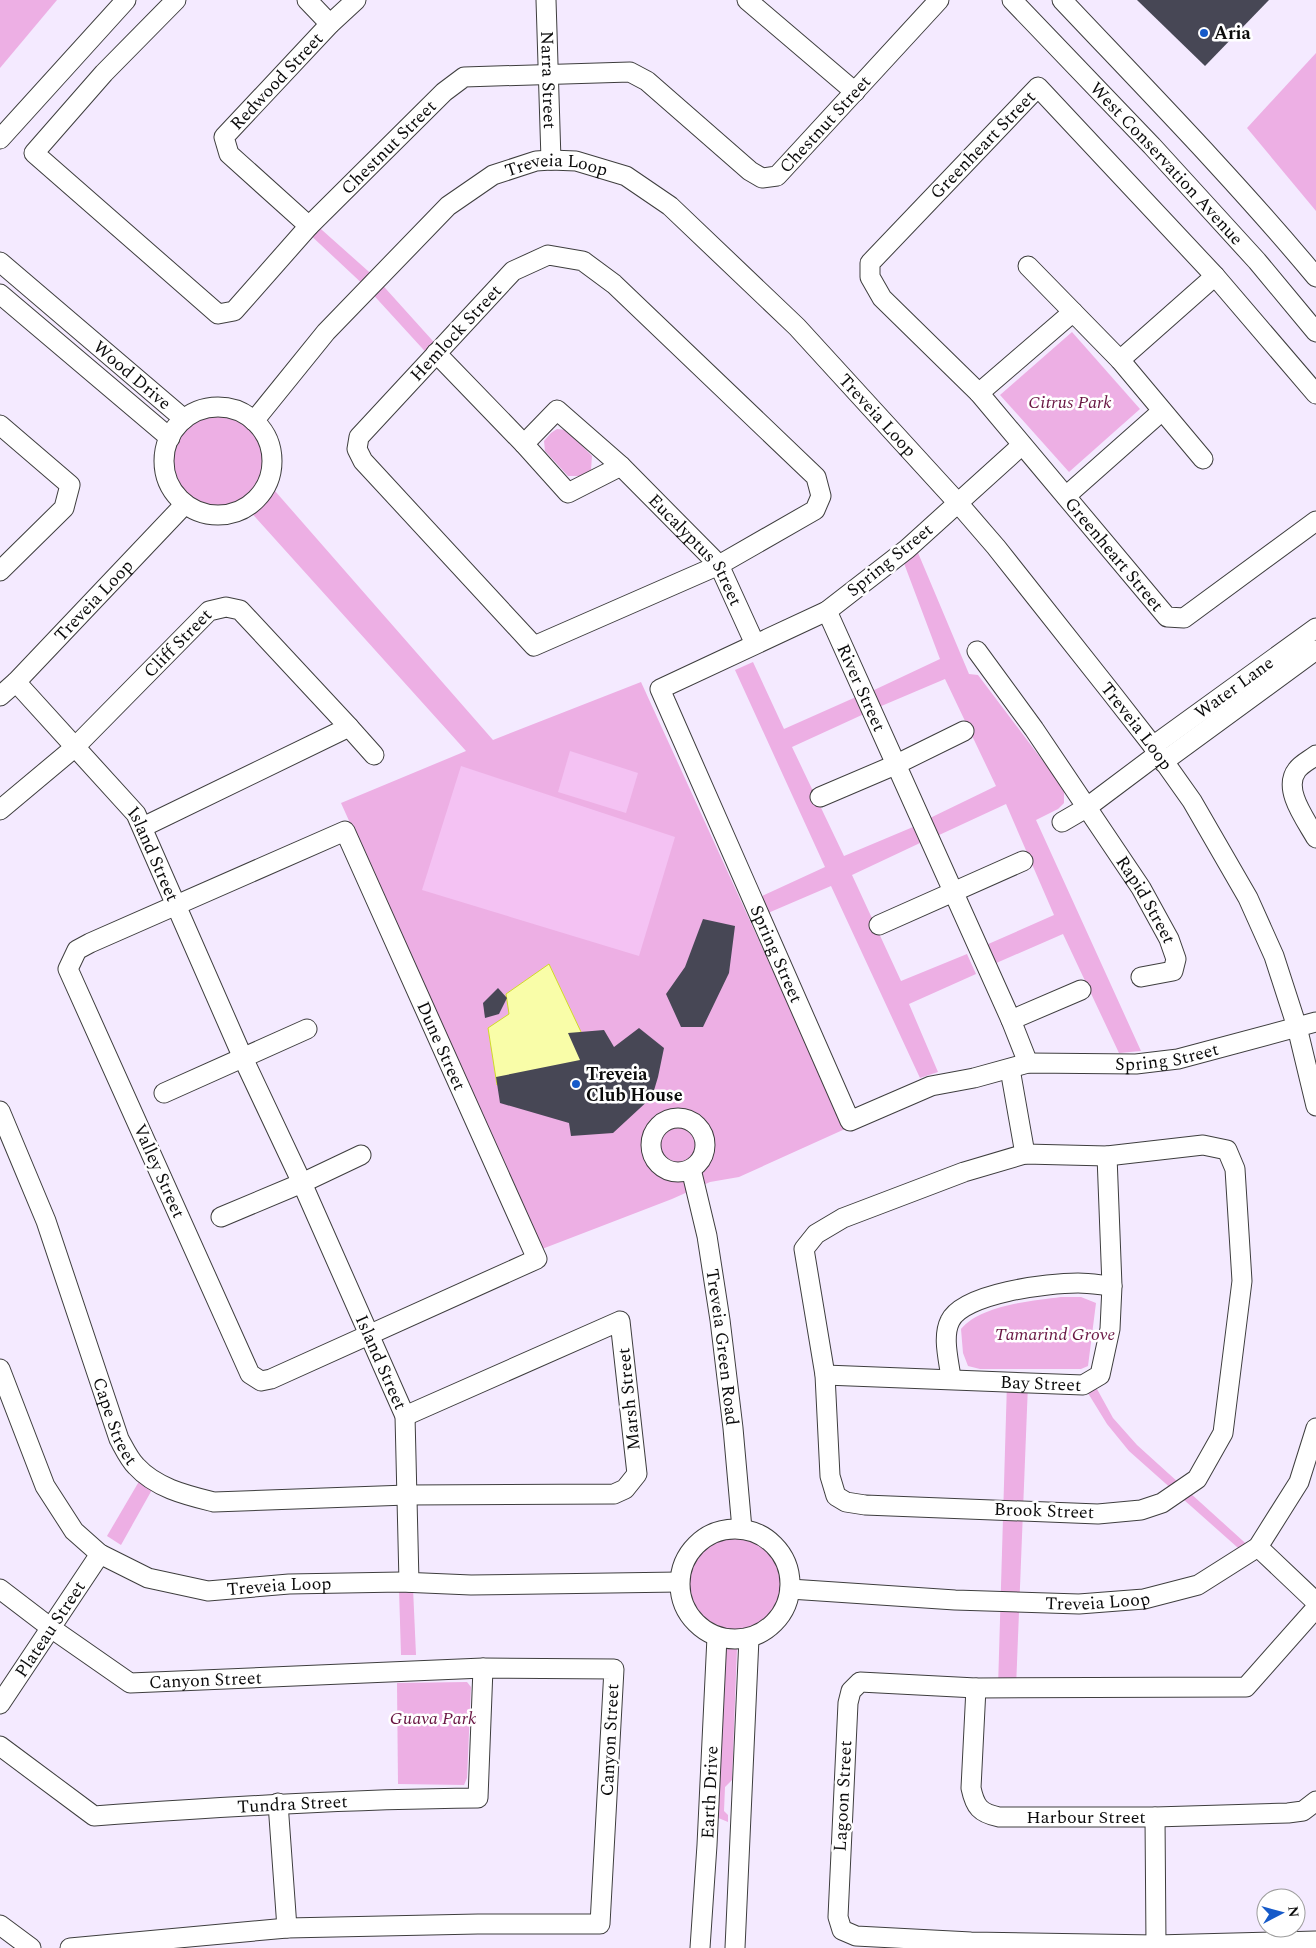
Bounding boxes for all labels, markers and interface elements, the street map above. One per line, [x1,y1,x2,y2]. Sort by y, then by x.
place label: Aria [1214,20,1252,47]
street label: Redwood Street [224,26,329,136]
marker: Aria [1198,27,1210,39]
street label: Narra Street [533,31,564,129]
street label: Chestnut Street [773,69,877,179]
street label: West Conservation Avenue [1084,75,1250,251]
street label: Greenheart Street [924,84,1042,206]
street label: Chestnut Street [335,93,442,201]
street label: Treveia Loop [501,146,611,184]
street label: Hemlock Street [404,278,508,388]
street label: Wood Drive [87,334,177,416]
street label: Treveia Loop [832,367,923,463]
park label: Citrus Park [1028,389,1112,416]
street label: Eucalyptus Street [642,487,749,610]
street label: Greenheart Street [1058,491,1170,617]
street label: Spring Street [841,517,939,603]
street label: Treveia Loop [48,553,140,648]
street label: Cliff Street [137,602,218,684]
street label: River Street [830,639,893,736]
street label: Water Lane [1189,649,1279,725]
street label: Treveia Loop [1094,676,1179,776]
street label: Island Street [121,800,186,906]
street label: Rapid Street [1109,850,1183,947]
street label: Spring Street [743,901,810,1007]
street label: Dune Street [409,997,473,1095]
street label: Spring Street [1115,1035,1222,1078]
place label: Treveia Club House [586,1061,683,1109]
marker: Treveia Club House [570,1078,582,1090]
street label: Valley Street [126,1119,192,1223]
street label: Treveia Green Road [699,1267,746,1427]
street label: Island Street [348,1310,414,1414]
park label: Tamarind Grove [995,1321,1115,1348]
street label: Marsh Street [610,1346,648,1452]
street label: Bay Street [1000,1368,1082,1398]
street label: Cape Street [86,1374,144,1471]
street label: Brook Street [993,1496,1095,1526]
street label: Treveia Loop [226,1570,332,1603]
street label: Plateau Street [8,1575,92,1683]
street label: Treveia Loop [1045,1584,1153,1618]
street label: Canyon Street [149,1664,262,1696]
street label: Canyon Street [594,1683,626,1797]
park label: Guava Park [390,1705,477,1732]
street label: Lagoon Street [827,1740,859,1852]
street label: Earth Drive [694,1745,725,1839]
street label: Tundra Street [236,1788,348,1820]
street label: Harbour Street [1026,1804,1146,1831]
north arrow [1256,1888,1306,1938]
text: N [1282,1905,1304,1918]

